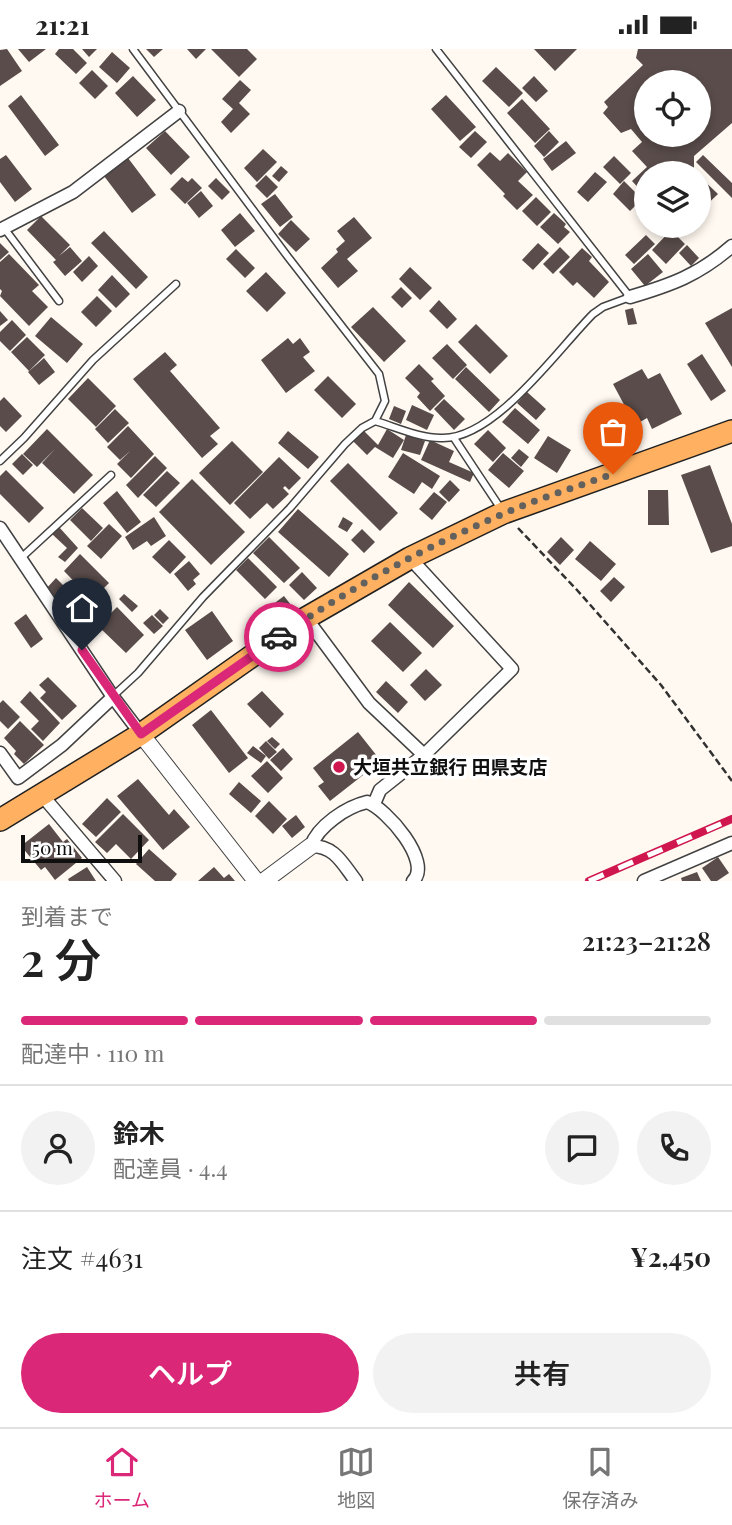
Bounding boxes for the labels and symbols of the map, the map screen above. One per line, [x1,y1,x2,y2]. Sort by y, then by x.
pin [583,402,643,474]
pin [52,578,112,650]
courier [244,602,314,672]
place label: 大垣共立銀行 田県支店 [353,753,547,779]
marker: 大垣共立銀行 田県支店 [331,759,347,775]
scale bar [21,832,142,864]

